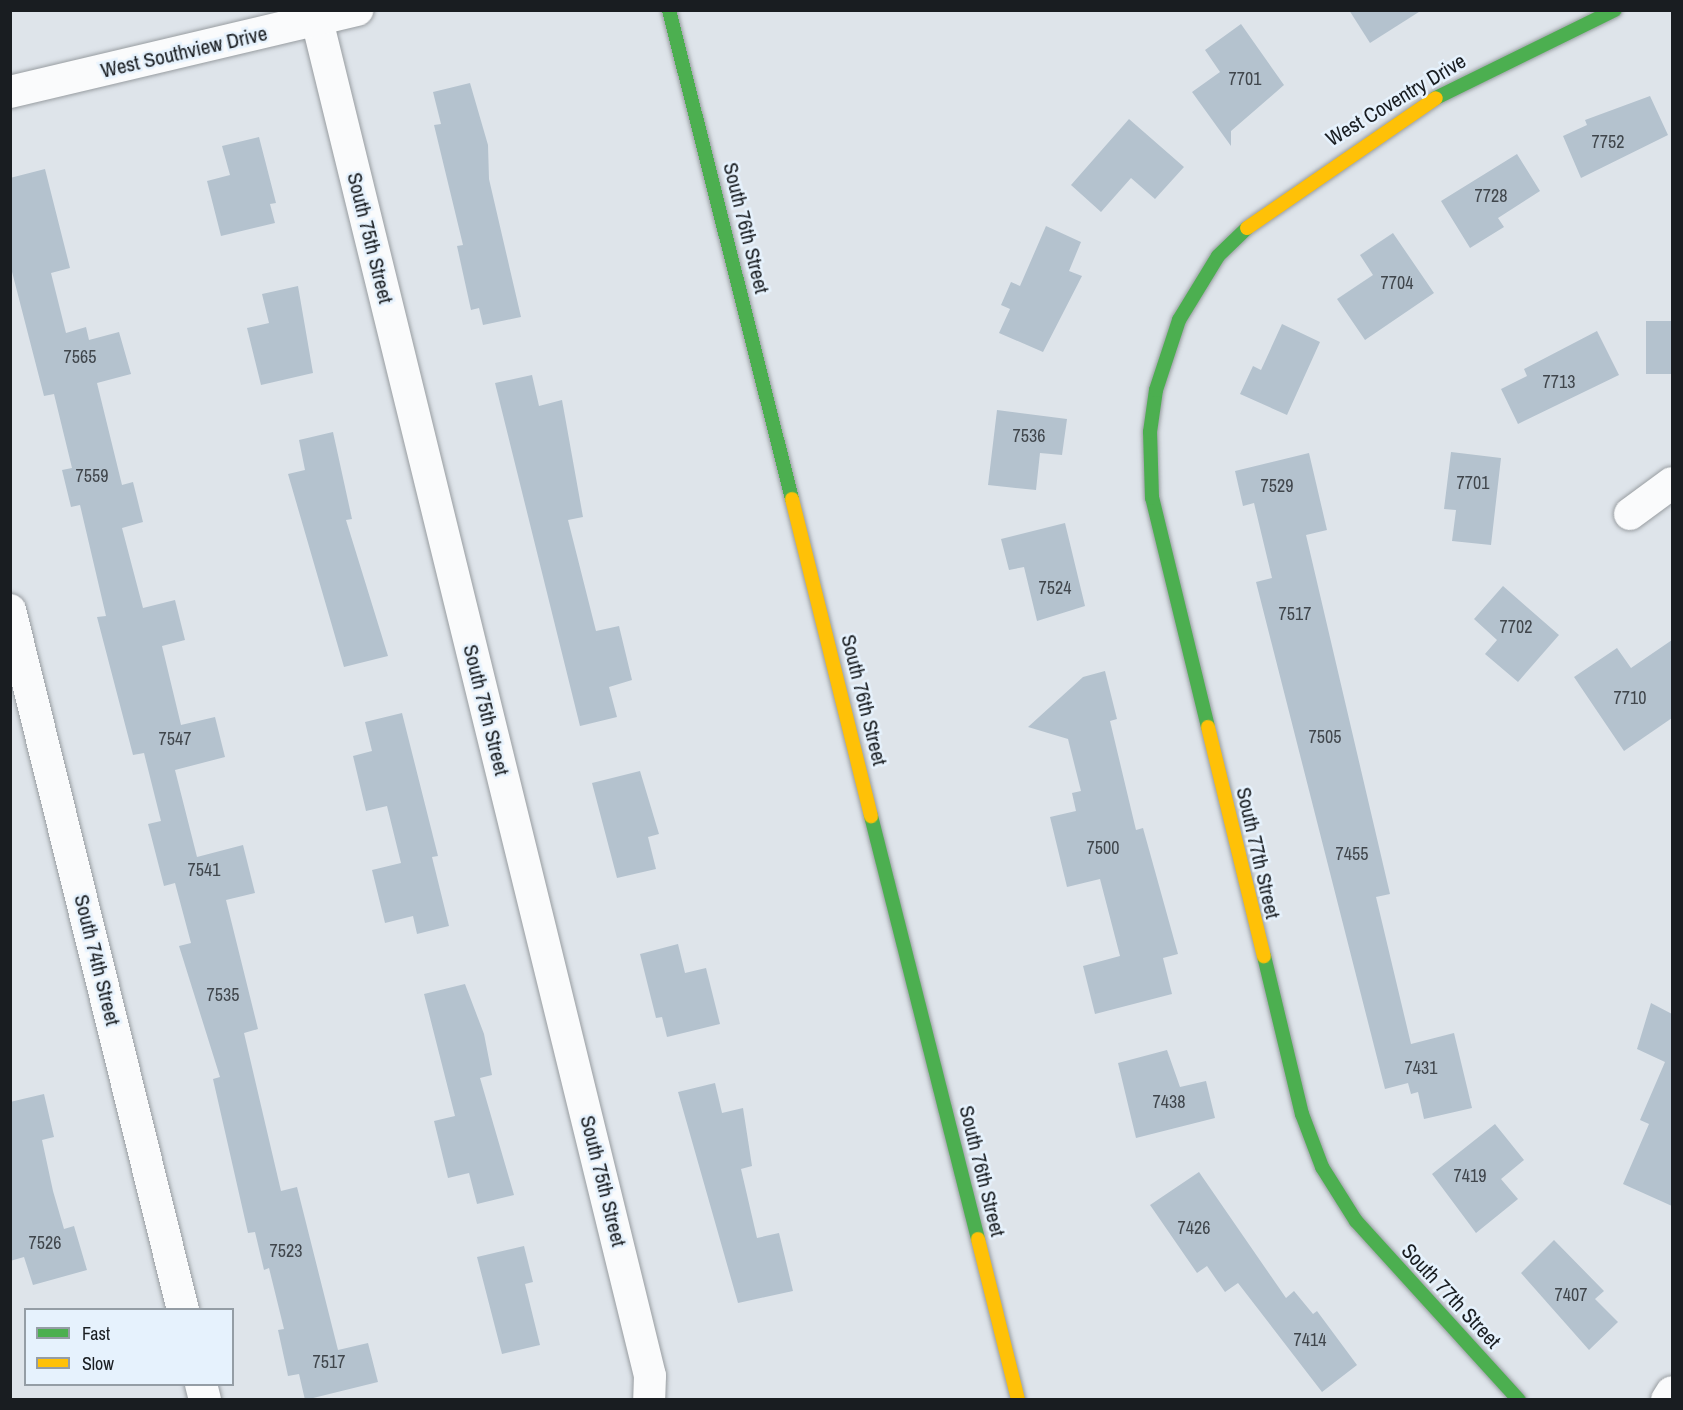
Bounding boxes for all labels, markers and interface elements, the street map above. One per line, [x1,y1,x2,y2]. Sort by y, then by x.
street label: West Southview Drive [98,21,270,83]
street label: West Coventry Drive [1322,48,1470,152]
house number: 7701 [1229,68,1261,90]
house number: 7752 [1592,131,1624,153]
street label: South 76th Street [718,160,774,296]
street label: South 75th Street [342,170,398,306]
house number: 7728 [1475,185,1507,207]
house number: 7704 [1381,272,1413,294]
house number: 7565 [64,346,96,368]
house number: 7713 [1543,371,1575,393]
house number: 7536 [1013,425,1045,447]
house number: 7559 [76,465,108,487]
house number: 7701 [1457,472,1489,494]
house number: 7529 [1261,475,1293,497]
house number: 7524 [1039,577,1071,599]
house number: 7517 [1279,603,1311,625]
house number: 7702 [1500,616,1532,638]
street label: South 76th Street [836,632,892,768]
street label: South 75th Street [458,642,514,778]
house number: 7710 [1614,687,1646,709]
house number: 7505 [1309,726,1341,748]
house number: 7547 [159,728,191,750]
street label: South 77th Street [1231,785,1285,921]
house number: 7500 [1087,837,1119,859]
house number: 7455 [1336,843,1368,865]
house number: 7541 [188,859,220,881]
street label: South 74th Street [69,892,125,1028]
house number: 7535 [207,984,239,1006]
house number: 7431 [1405,1057,1437,1079]
house number: 7438 [1153,1091,1185,1113]
street label: South 76th Street [954,1103,1010,1239]
street label: South 75th Street [575,1113,631,1249]
house number: 7419 [1454,1165,1486,1187]
house number: 7426 [1178,1217,1210,1239]
house number: 7526 [29,1232,61,1254]
street label: South 77th Street [1396,1238,1506,1354]
house number: 7523 [270,1240,302,1262]
house number: 7407 [1555,1284,1587,1306]
legend [24,1308,234,1386]
text: Fast [82,1321,110,1346]
house number: 7414 [1294,1329,1326,1351]
text: Slow [82,1351,114,1376]
house number: 7517 [313,1351,345,1373]

